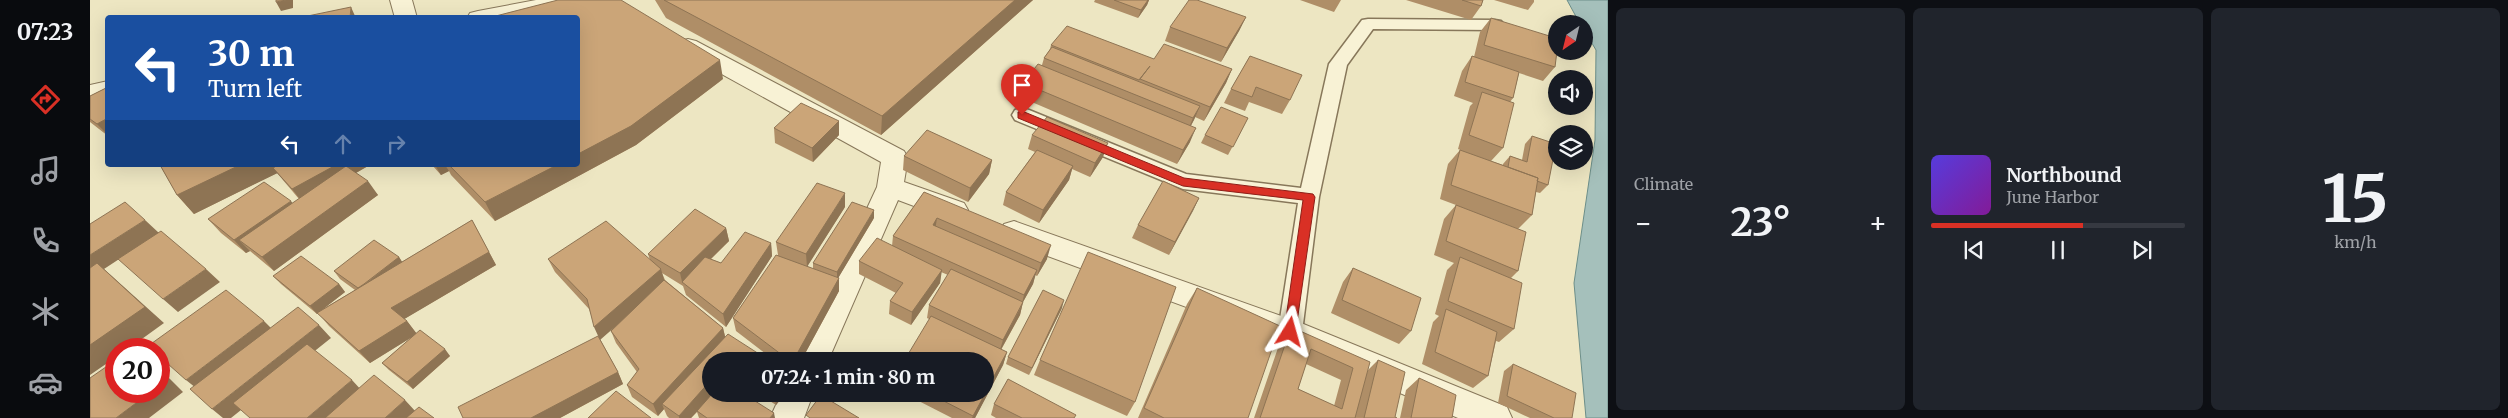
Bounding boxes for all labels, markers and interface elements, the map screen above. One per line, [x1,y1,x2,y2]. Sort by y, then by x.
north arrow [1548,15,1592,60]
map controls [1548,15,1593,170]
text: 07:23 [17,18,73,46]
text: 30 m [208,32,294,76]
icon: left [125,35,190,100]
pin [1001,64,1043,115]
button: sound [1548,70,1593,115]
icon: arrive [1008,71,1036,99]
text: Turn left [208,75,302,103]
icon: directions [28,82,63,117]
button: layers [1548,125,1593,170]
icon: left [276,130,304,158]
icon: ahead [329,130,357,158]
icon: right [382,130,410,158]
icon: music [28,153,63,188]
text: 15 [2322,158,2389,240]
text: Northbound [2006,163,2122,187]
text: Climate [1634,174,1693,194]
text: June Harbor [2006,187,2099,207]
text: 23° [1731,199,1791,246]
text: − [1634,205,1653,241]
text: + [1869,205,1887,241]
icon: phone [28,223,63,258]
text: km/h [2334,232,2377,252]
icon: previous [1960,236,1988,264]
icon: pause [2044,236,2072,264]
icon: next [2128,236,2156,264]
icon: climate [28,294,63,329]
position arrow [1263,305,1315,357]
speed limit sign: 20 [105,338,170,403]
icon: car [28,365,63,400]
text: 07:24 · 1 min · 80 m [761,365,935,389]

